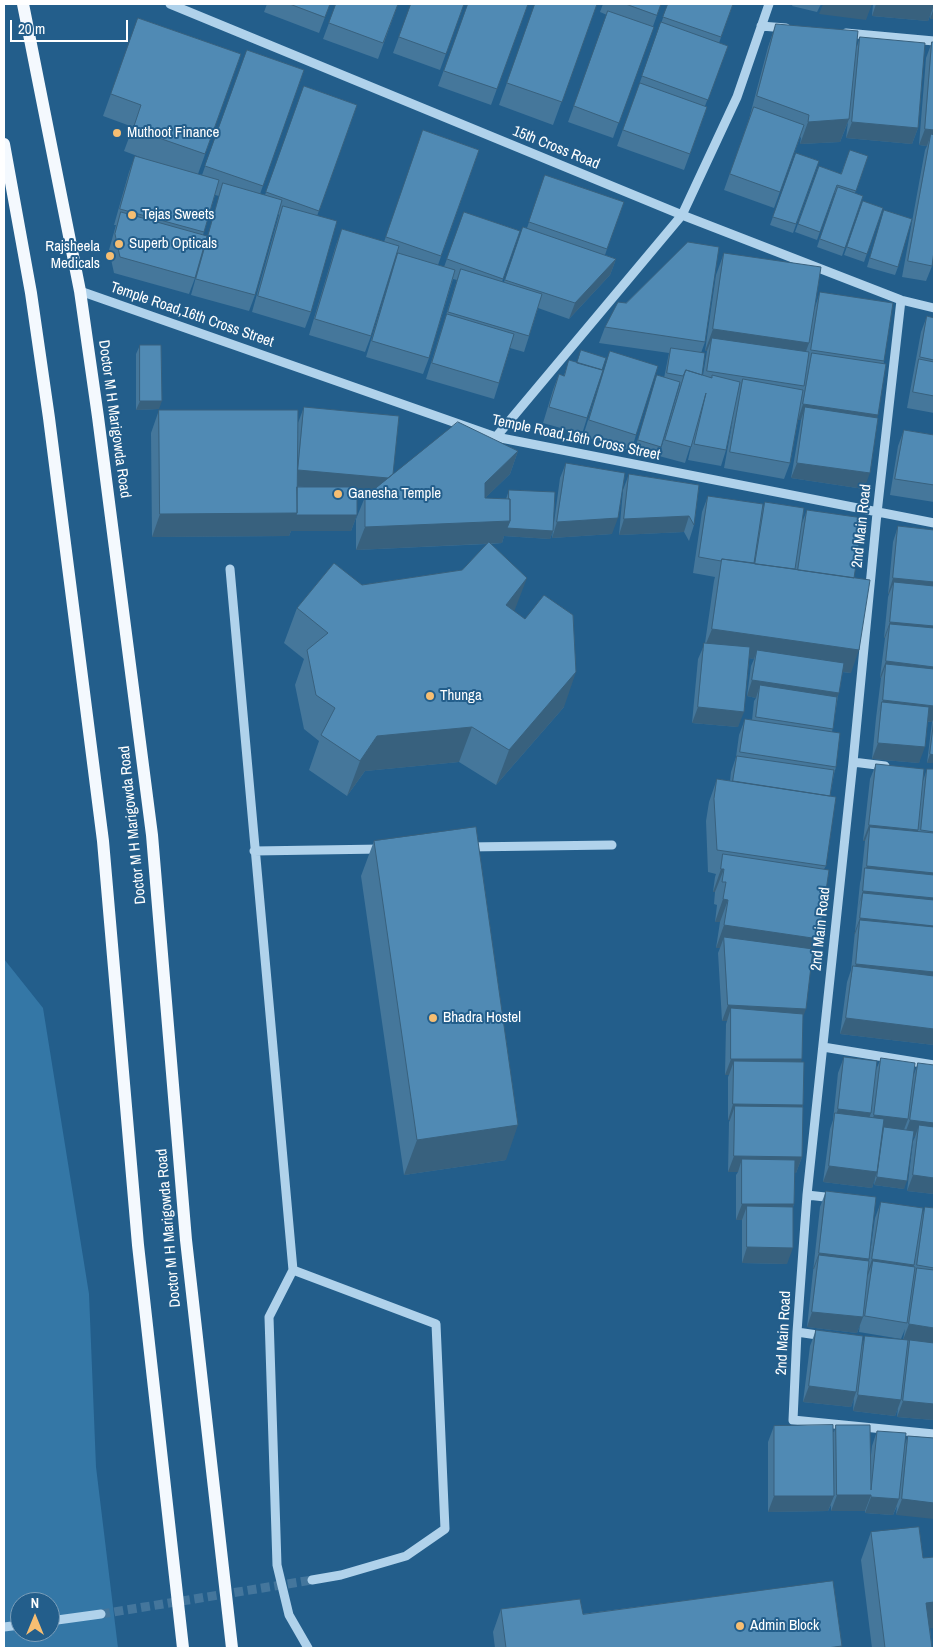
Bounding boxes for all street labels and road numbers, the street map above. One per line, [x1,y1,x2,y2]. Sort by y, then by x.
street label: 15th Cross Road [510,122,602,174]
street label: Temple Road,16th Cross Street [108,279,276,351]
street label: Doctor M H Marigowda Road [94,339,134,499]
street label: Temple Road,16th Cross Street [490,411,662,465]
street label: 2nd Main Road [849,483,875,569]
street label: Doctor M H Marigowda Road [116,745,150,905]
street label: 2nd Main Road [808,886,834,972]
street label: Doctor M H Marigowda Road [153,1148,185,1308]
street label: 2nd Main Road [773,1291,795,1375]

